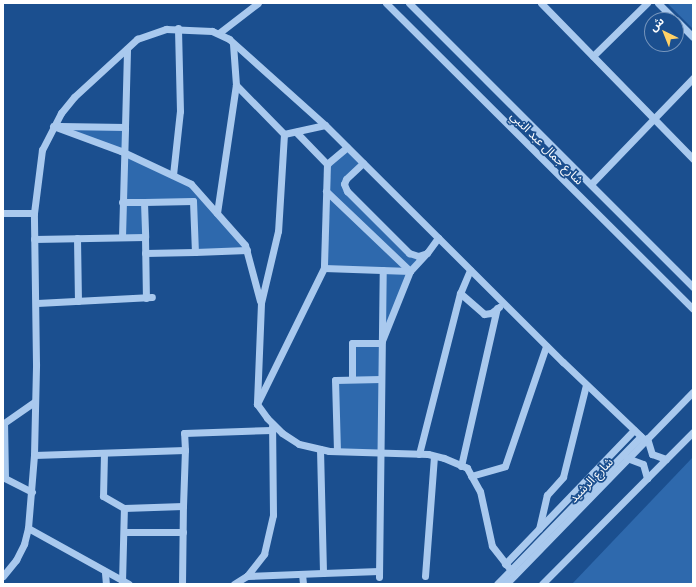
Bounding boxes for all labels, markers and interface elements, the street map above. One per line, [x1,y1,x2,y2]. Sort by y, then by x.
north arrow [644,12,684,52]
text: ش [646,14,667,34]
street label: شارع جمال عبد النبي [508,109,586,187]
street label: شارع الرشيد [566,455,616,505]

